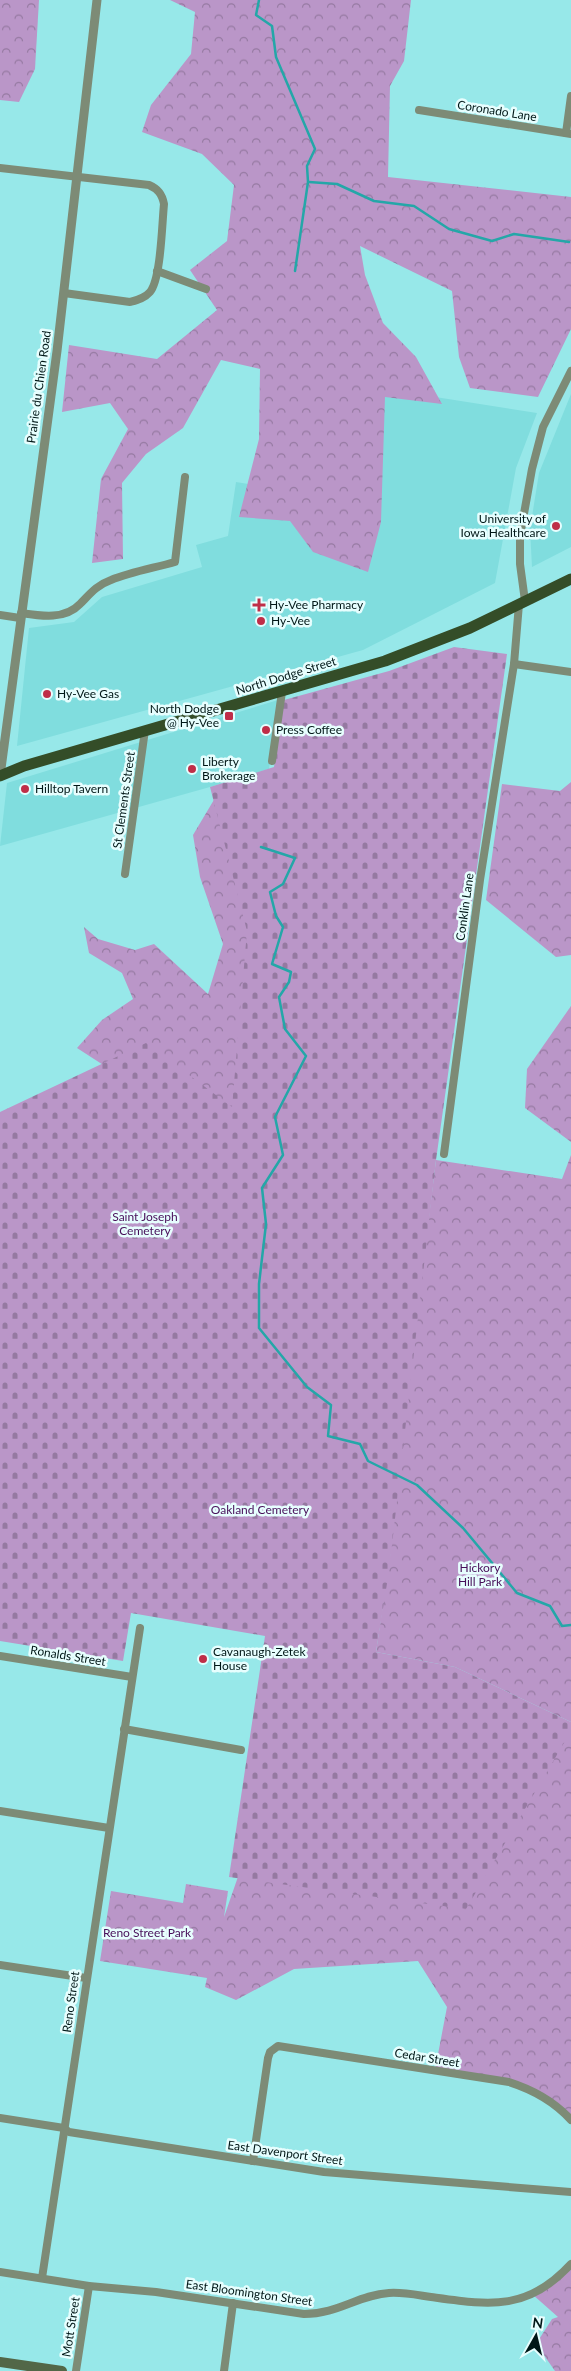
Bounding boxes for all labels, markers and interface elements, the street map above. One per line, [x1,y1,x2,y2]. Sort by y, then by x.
street label: Coronado Lane [456,97,538,124]
street label: Prairie du Chien Road [23,330,54,444]
place label: University of Iowa Healthcare [460,511,547,540]
marker: University of Iowa Healthcare [550,520,562,532]
place label: Hy-Vee Pharmacy [269,597,364,612]
marker: Hy-Vee Pharmacy [253,599,265,611]
place label: Hy-Vee [271,613,310,628]
marker: Hy-Vee [255,615,267,627]
street label: North Dodge Street [234,653,338,698]
place label: Hy-Vee Gas [57,686,119,701]
marker: Hy-Vee Gas [41,688,53,700]
place label: North Dodge @ Hy-Vee [150,701,219,730]
marker: North Dodge @ Hy-Vee [223,710,235,722]
place label: Press Coffee [276,722,342,737]
marker: Press Coffee [260,724,272,736]
street label: St Clements Street [109,750,138,849]
place label: Liberty Brokerage [202,754,255,783]
marker: Liberty Brokerage [186,763,198,775]
place label: Hilltop Tavern [35,781,108,796]
marker: Hilltop Tavern [19,783,31,795]
street label: Conklin Lane [452,872,477,942]
park label: Saint Joseph Cemetery [112,1209,178,1238]
park label: Oakland Cemetery [211,1502,310,1517]
park label: Hickory Hill Park [458,1560,503,1589]
street label: Ronalds Street [29,1642,107,1669]
place label: Cavanaugh-Zetek House [213,1644,306,1673]
marker: Cavanaugh-Zetek House [197,1653,209,1665]
park label: Reno Street Park [103,1925,192,1940]
street label: Reno Street [59,1970,82,2033]
street label: Cedar Street [393,2045,461,2070]
street label: East Davenport Street [227,2137,344,2168]
street label: East Bloomington Street [185,2276,314,2309]
street label: Mott Street [58,2295,83,2358]
north arrow [511,2311,561,2361]
text: N [531,2313,544,2332]

